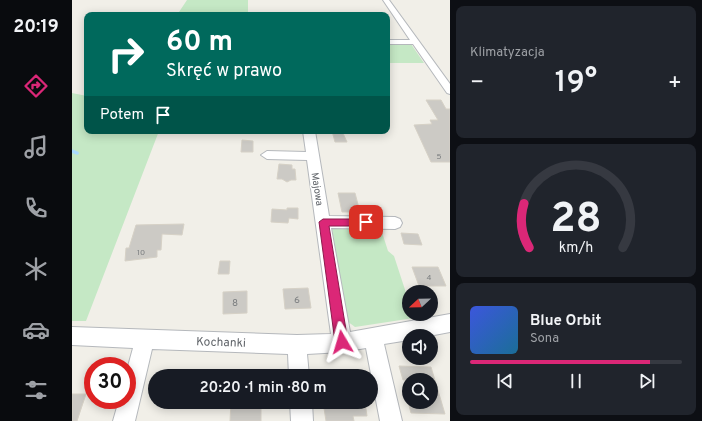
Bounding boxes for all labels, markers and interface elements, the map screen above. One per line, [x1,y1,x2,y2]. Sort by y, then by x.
text: 20:19 [13,16,59,39]
text: 60 m [166,25,233,61]
icon: right [100,28,152,80]
text: Klimatyzacja [470,45,545,61]
text: Skręć w prawo [166,60,282,83]
text: 19° [555,65,597,102]
text: − [470,70,484,97]
text: + [668,70,682,97]
icon: directions [22,72,50,100]
icon: arrive [152,104,174,126]
text: Potem [100,106,144,125]
icon: music [22,133,50,161]
house number: 5 [437,152,442,162]
street label: Majowa [307,172,326,207]
icon: phone [22,194,50,222]
text: 28 [550,194,602,247]
pin [349,205,383,239]
icon: arrive [355,211,377,233]
text: km/h [559,239,593,257]
house number: 10 [137,248,145,258]
icon: climate [22,255,50,283]
house number: 4 [427,273,432,283]
north arrow [402,285,438,321]
map controls [402,285,438,409]
house number: 6 [294,294,300,307]
house number: 8 [232,297,238,310]
text: Blue Orbit [530,312,601,331]
icon: car [22,316,50,344]
position arrow [321,321,363,363]
button: sound [402,329,438,365]
text: Sona [530,331,559,347]
street label: Kochanki [196,334,246,352]
speed limit sign: 30 [84,357,136,409]
icon: previous [494,370,516,392]
icon: pause [565,370,587,392]
icon: next [636,370,658,392]
button: search [402,373,438,409]
icon: filters [22,376,50,404]
text: 20:20 · 1 min · 80 m [199,379,327,398]

